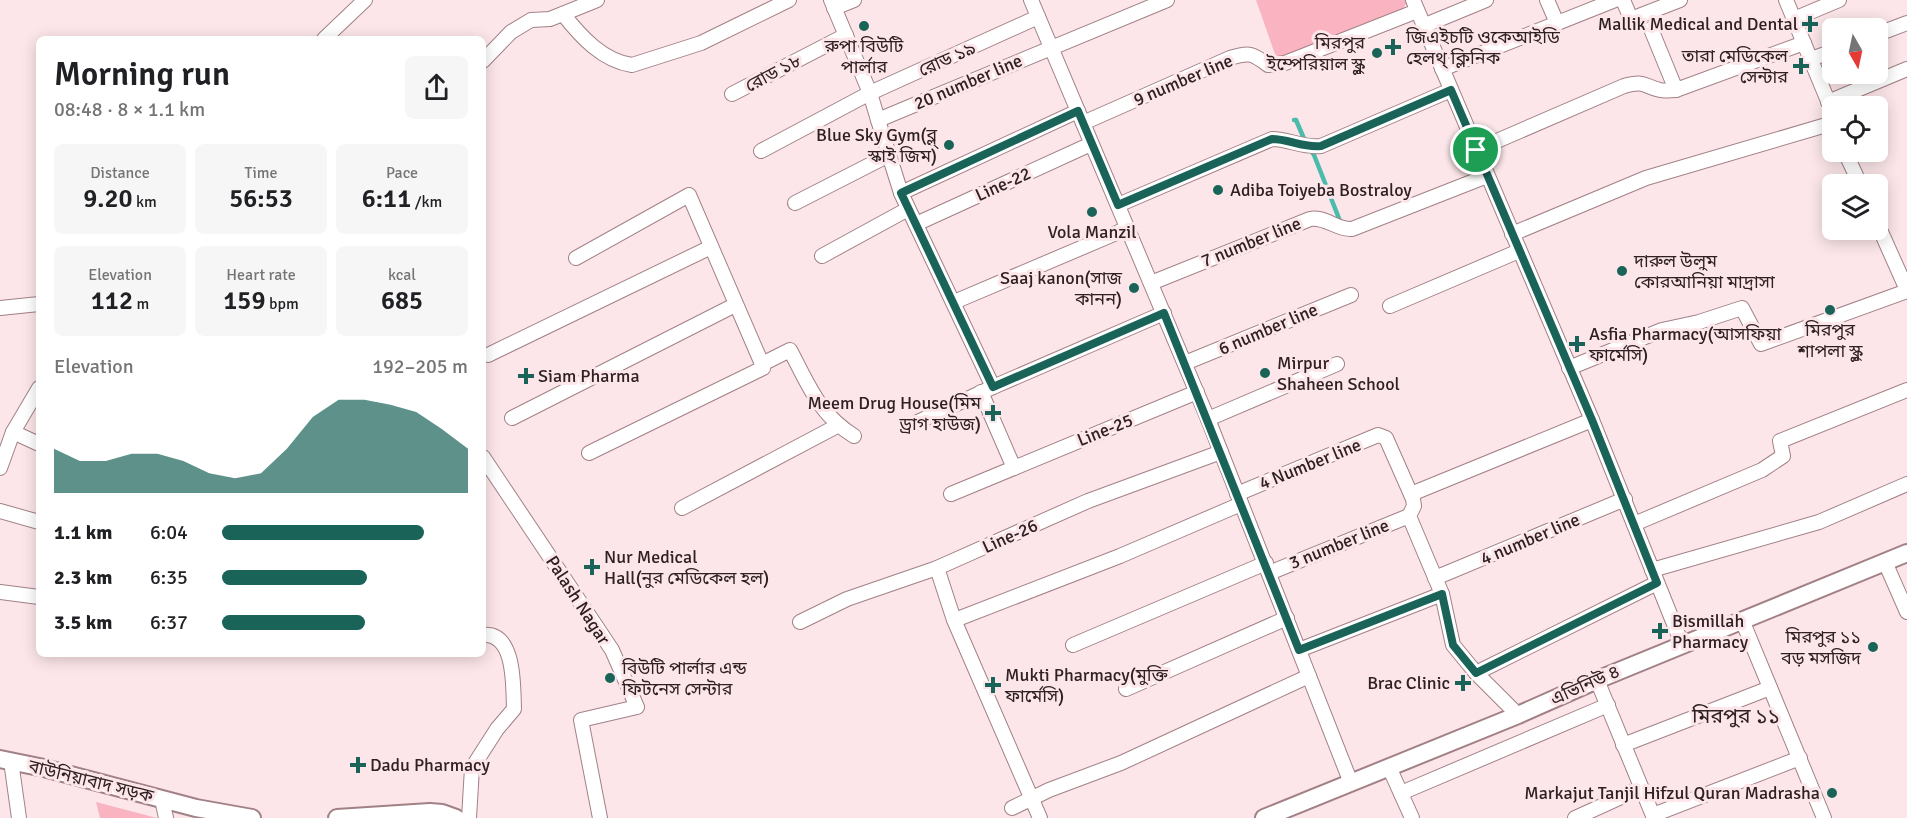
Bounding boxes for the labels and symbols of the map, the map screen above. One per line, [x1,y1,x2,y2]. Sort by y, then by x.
place label: Mallik Medical and Dental [1598,13,1798,35]
marker: Mallik Medical and Dental [1803,17,1817,31]
north arrow [1822,18,1888,84]
marker: রুপা বিউটি পার্লার [857,19,871,33]
place label: জিএইচটি ওকেআইডি হেলথ্ ক্লিনিক [1405,26,1560,69]
place label: মিরপুর ইম্পেরিয়াল স্কুল [1266,32,1365,76]
place label: রুপা বিউটি পার্লার [824,35,905,78]
street label: রোড ১৯ [915,37,979,81]
marker: জিএইচটি ওকেআইডি হেলথ্ ক্লিনিক [1384,38,1402,56]
place label: তারা মেডিকেল সেন্টার [1681,45,1789,88]
marker: মিরপুর ইম্পেরিয়াল স্কুল [1370,46,1384,60]
street label: রোড ১৮ [741,49,805,97]
street label: 20 number line [911,49,1025,115]
street label: 9 number line [1130,49,1236,111]
marker: তারা মেডিকেল সেন্টার [1792,57,1810,75]
place label: Blue Sky Gym(ব্লু স্কাই জিম) [816,124,939,167]
pin [1450,124,1501,175]
marker: Blue Sky Gym(ব্লু স্কাই জিম) [942,138,956,152]
street label: Line-22 [972,162,1034,206]
place label: Adiba Toiyeba Bostraloy [1230,179,1412,201]
marker: Adiba Toiyeba Bostraloy [1211,183,1225,197]
marker: Vola Manzil [1085,205,1099,219]
street label: 7 number line [1198,212,1304,272]
place label: Vola Manzil [1048,221,1136,243]
place label: দারুল উলুম কোরআনিয়া মাদ্রাসা [1633,250,1775,293]
marker: দারুল উলুম কোরআনিয়া মাদ্রাসা [1615,264,1629,278]
place label: Saaj kanon(সাজ কানন) [1000,267,1122,310]
marker: Saaj kanon(সাজ কানন) [1127,281,1141,295]
street label: 6 number line [1215,298,1321,360]
marker: মিরপুর শাপলা স্কুল [1823,303,1837,317]
place label: মিরপুর শাপলা স্কুল [1796,319,1863,363]
place label: Asfia Pharmacy(আসফিয়া ফার্মেসি) [1588,323,1782,366]
marker: Asfia Pharmacy(আসফিয়া ফার্মেসি) [1570,337,1584,351]
place label: Mirpur Shaheen School [1277,352,1400,395]
place label: Siam Pharma [538,365,640,387]
marker: Mirpur Shaheen School [1258,366,1272,380]
marker: Siam Pharma [519,369,533,383]
place label: Meem Drug House(মিম ড্রাগ হাউজ) [808,392,982,435]
marker: Meem Drug House(মিম ড্রাগ হাউজ) [986,406,1000,420]
street label: Line-25 [1074,409,1136,451]
street label: 4 Number line [1256,434,1364,494]
street label: 4 number line [1477,508,1583,570]
street label: Line-26 [979,514,1041,558]
street label: 3 number line [1286,514,1392,574]
place label: Nur Medical Hall(নুর মেডিকেল হল) [604,546,769,589]
street label: Palash Nagar [541,551,615,649]
marker: Nur Medical Hall(নুর মেডিকেল হল) [585,560,599,574]
place label: Bismillah Pharmacy [1672,610,1749,653]
marker: Bismillah Pharmacy [1653,624,1667,638]
place label: মিরপুর ১১ বড় মসজিদ [1780,626,1862,669]
marker: মিরপুর ১১ বড় মসজিদ [1866,640,1880,654]
place label: বিউটি পার্লার এন্ড ফিটনেস সেন্টার [621,657,747,700]
street label: এভিনিউ ৪ [1547,660,1623,710]
place label: Mukti Pharmacy(মুক্তি ফার্মেসি) [1004,664,1168,707]
marker: বিউটি পার্লার এন্ড ফিটনেস সেন্টার [603,671,617,685]
place label: Brac Clinic [1367,672,1450,694]
marker: Brac Clinic [1454,674,1472,692]
marker: Mukti Pharmacy(মুক্তি ফার্মেসি) [986,678,1000,692]
district label: মিরপুর ১১ [1691,703,1780,729]
place label: Dadu Pharmacy [370,754,491,776]
street label: বাউনিয়াবাদ সড়ক [25,755,156,807]
marker: Dadu Pharmacy [351,758,365,772]
place label: Markajut Tanjil Hifzul Quran Madrasha [1524,782,1820,804]
marker: Markajut Tanjil Hifzul Quran Madrasha [1825,786,1839,800]

